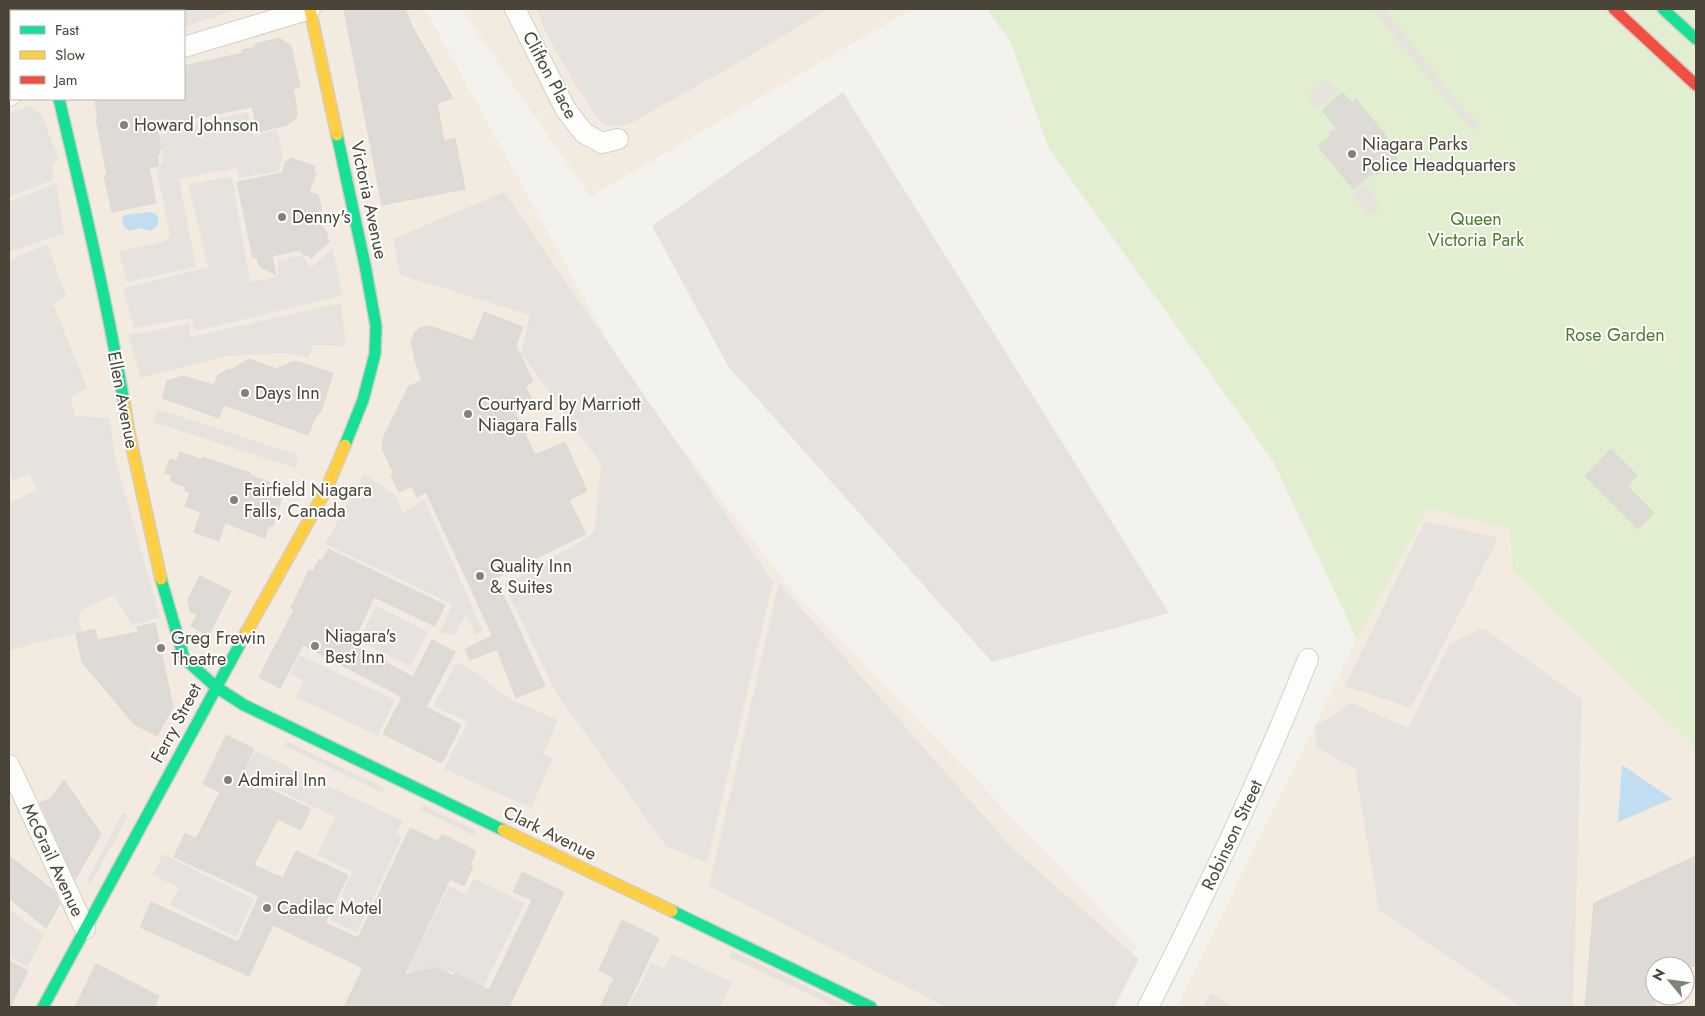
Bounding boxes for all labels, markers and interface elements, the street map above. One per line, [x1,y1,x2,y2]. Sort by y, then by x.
legend [10,10,185,100]
text: Fast [55,19,79,41]
street label: Clifton Place [516,27,584,123]
text: Slow [55,44,86,66]
text: Jam [53,69,78,91]
place label: Howard Johnson [134,112,259,138]
marker: Howard Johnson [118,119,130,131]
place label: Niagara Parks Police Headquarters [1362,131,1516,178]
street label: Victoria Avenue [344,138,394,262]
marker: Niagara Parks Police Headquarters [1346,148,1358,160]
place label: Denny's [292,204,351,230]
park label: Queen Victoria Park [1428,206,1524,253]
marker: Denny's [276,211,288,223]
park label: Rose Garden [1565,322,1665,348]
street label: Ellen Avenue [101,349,145,451]
place label: Days Inn [255,380,320,406]
marker: Days Inn [239,387,251,399]
place label: Courtyard by Marriott Niagara Falls [478,391,641,438]
marker: Courtyard by Marriott Niagara Falls [462,408,474,420]
place label: Fairfield Niagara Falls, Canada [244,477,372,524]
marker: Fairfield Niagara Falls, Canada [228,494,240,506]
place label: Quality Inn & Suites [490,553,572,600]
marker: Quality Inn & Suites [474,570,486,582]
place label: Niagara's Best Inn [325,623,396,670]
place label: Greg Frewin Theatre [171,625,266,672]
marker: Niagara's Best Inn [309,640,321,652]
marker: Greg Frewin Theatre [155,642,167,654]
street label: Ferry Street [144,678,208,767]
place label: Admiral Inn [238,767,327,793]
marker: Admiral Inn [222,774,234,786]
street label: Robinson Street [1195,775,1269,895]
street label: McGrail Avenue [15,799,91,921]
street label: Clark Avenue [499,799,601,867]
place label: Cadilac Motel [277,895,382,921]
marker: Cadilac Motel [261,902,273,914]
north arrow [1645,956,1695,1006]
text: N [1647,965,1670,984]

